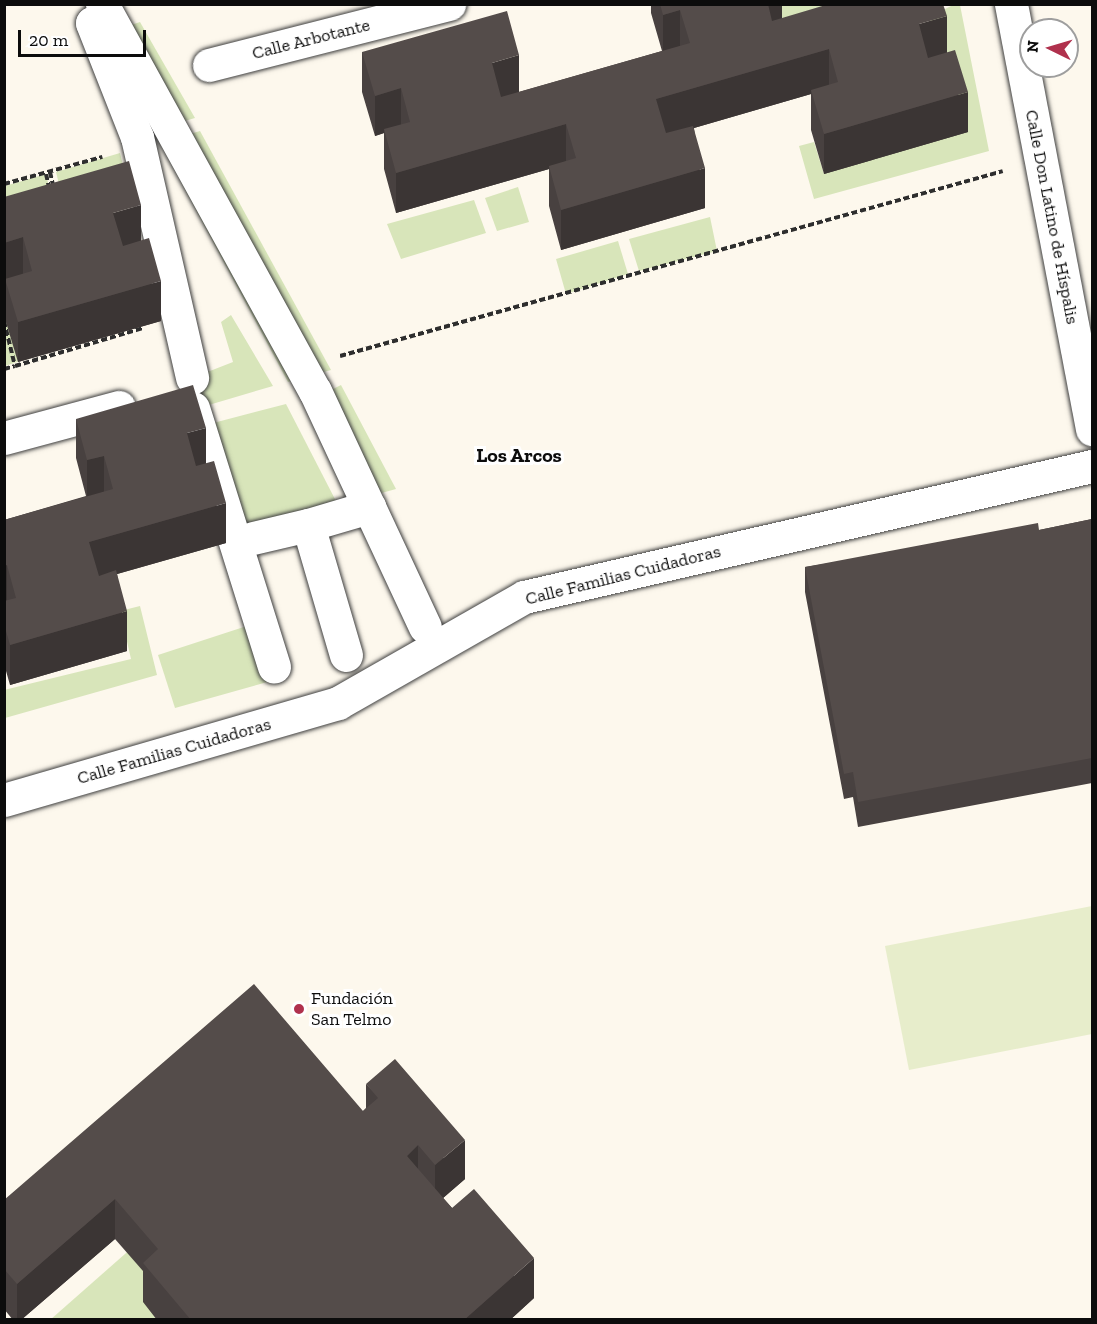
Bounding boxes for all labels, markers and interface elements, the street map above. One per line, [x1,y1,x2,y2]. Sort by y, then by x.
street label: Calle Arbotante [250,14,372,64]
scale bar [21,18,148,56]
north arrow [1019,18,1079,78]
text: 20 m [29,29,68,51]
text: N [1023,40,1043,53]
street label: Calle Don Latino de Híspalis [1021,108,1083,326]
district label: Los Arcos [476,443,562,467]
street label: Calle Familias Cuidadoras [523,540,723,610]
street label: Calle Familias Cuidadoras [75,713,273,789]
place label: Fundación San Telmo [311,988,393,1030]
marker: Fundación San Telmo [292,1002,306,1016]

